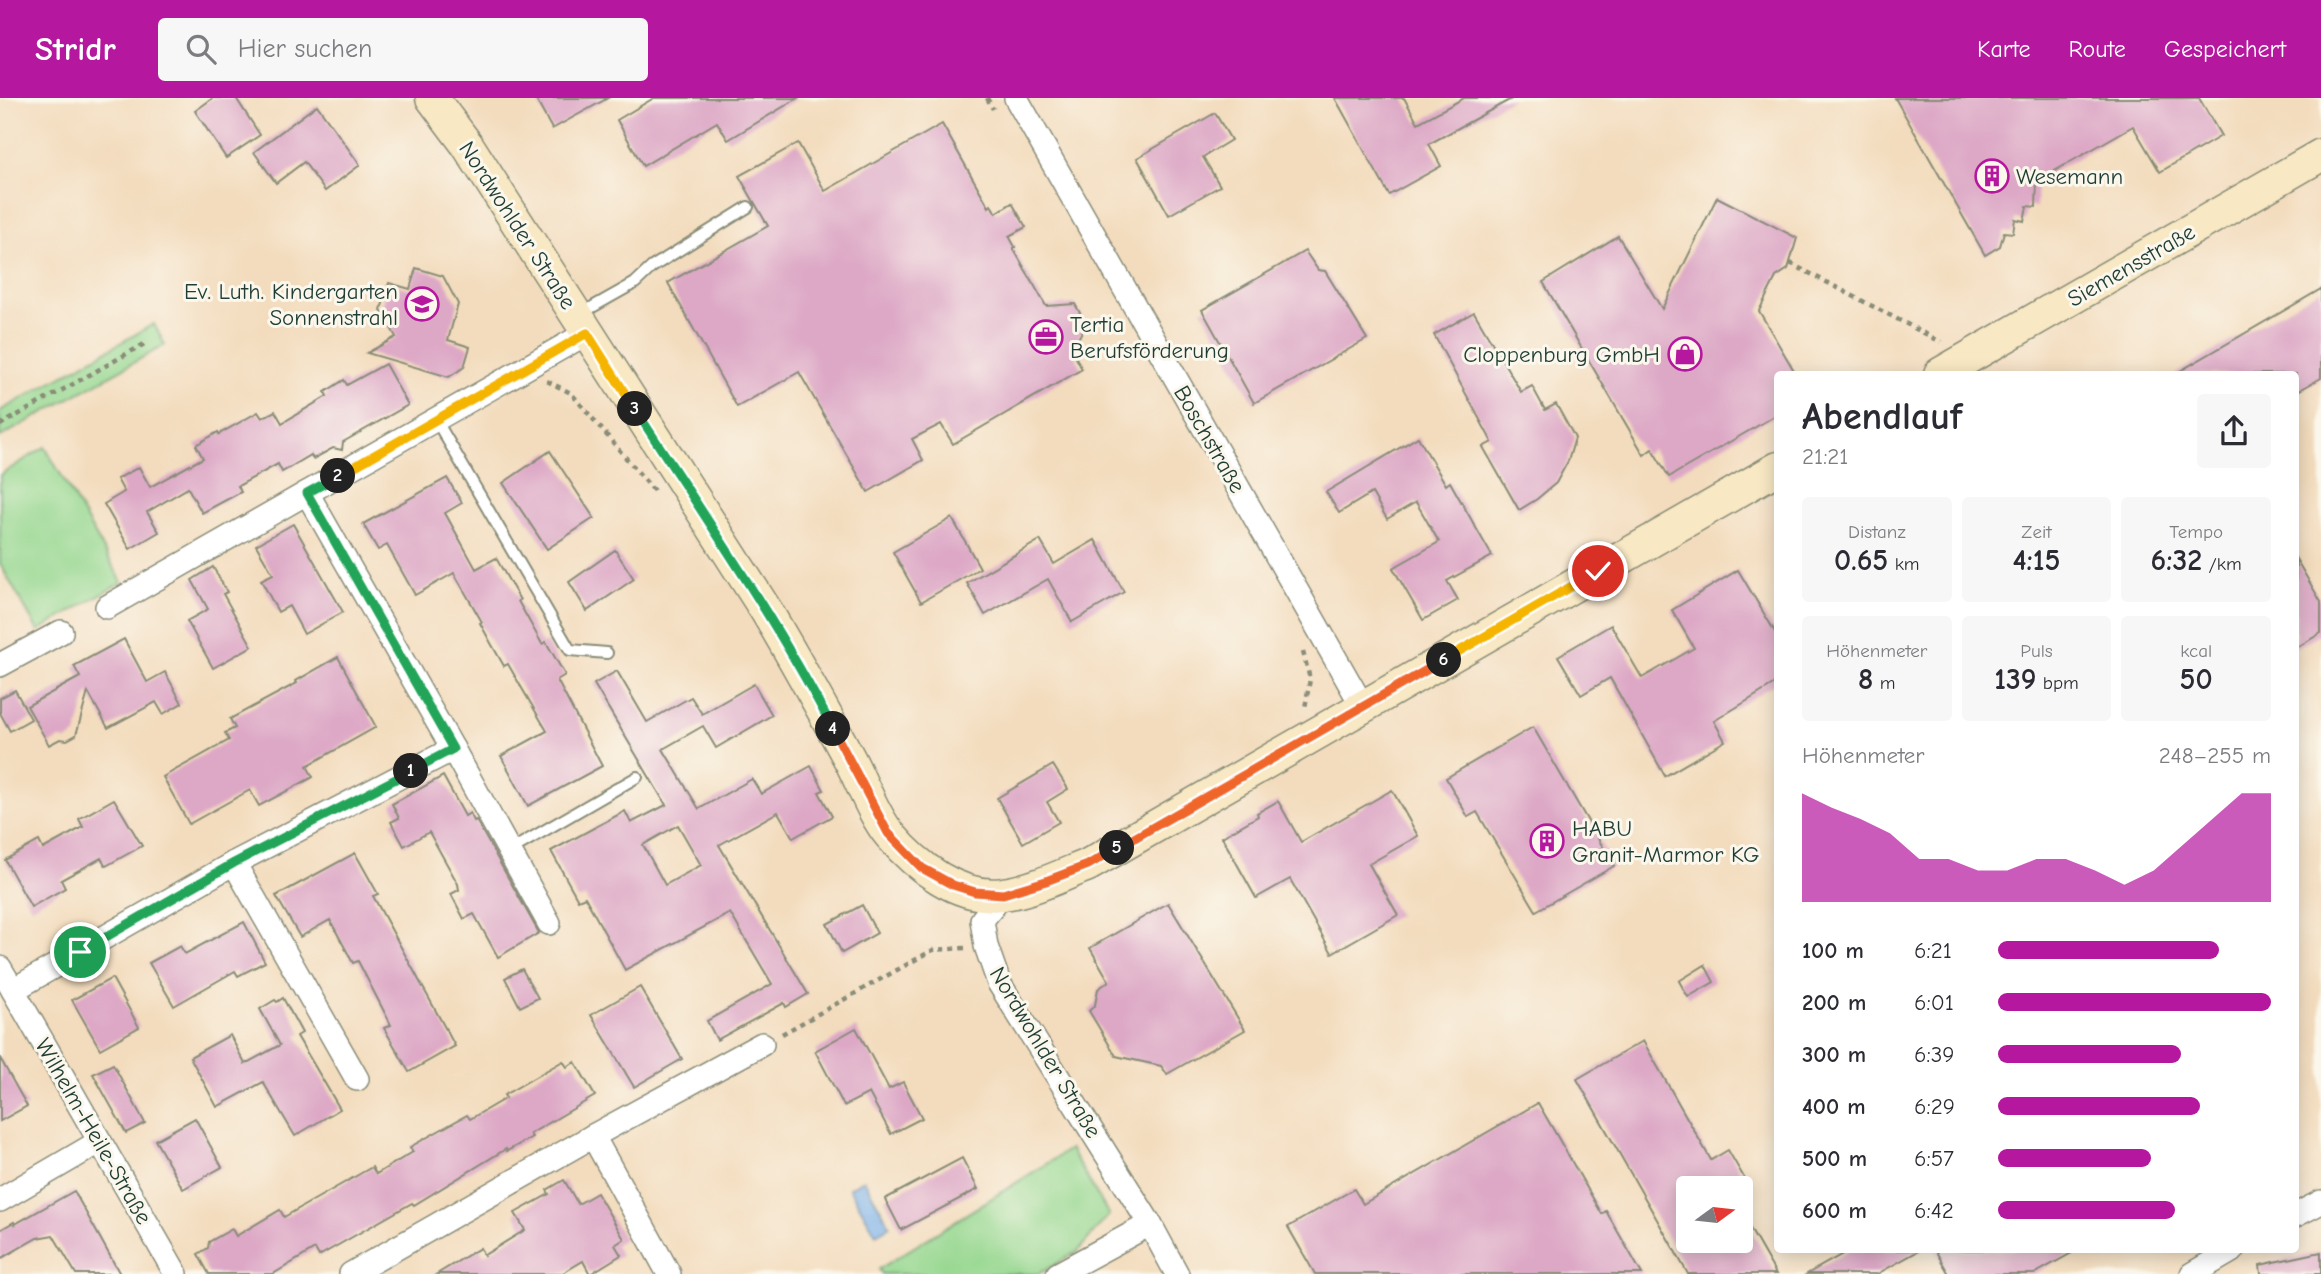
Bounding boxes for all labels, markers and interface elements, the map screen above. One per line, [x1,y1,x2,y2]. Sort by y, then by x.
search box [158,18,648,81]
text: Stridr [35,30,116,68]
icon: search [182,30,220,68]
text: Hier suchen [238,34,372,64]
text: Karte [1977,35,2031,63]
text: Route [2069,35,2126,63]
text: Gespeichert [2164,35,2286,63]
street label: Nordwohlder Straße [453,136,582,314]
building icon: Wesemann [1973,157,2011,195]
place label: Wesemann [2016,163,2123,190]
street label: Siemensstraße [2063,218,2200,313]
place label: Ev. Luth. Kindergarten Sonnenstrahl [184,278,398,331]
school or university icon: Ev. Luth. Kindergarten Sonnenstrahl [403,285,441,323]
place label: Tertia Berufsförderung [1070,311,1229,364]
office icon: Tertia Berufsförderung [1027,318,1065,356]
shop icon: Cloppenburg GmbH [1666,335,1704,373]
place label: Cloppenburg GmbH [1463,341,1660,368]
street label: Boschstraße [1168,381,1251,498]
pin: 3 [618,392,652,426]
button: share [2197,394,2271,468]
text: Abendlauf [1802,395,1962,439]
text: 3 [630,397,639,419]
text: 21:21 [1802,443,1848,470]
pin: 2 [320,458,356,494]
text: 2 [333,464,342,486]
text: Distanz [1848,521,1906,543]
text: Zeit [2021,521,2052,543]
text: Tempo [2169,521,2223,543]
pin [1568,541,1628,601]
text: 0.65 [1834,543,1888,578]
text: 4:15 [2012,543,2060,578]
text: 6:32 [2151,543,2202,578]
icon: check [1579,552,1617,590]
text: km [1888,553,1920,575]
text: /km [2202,553,2242,575]
text: Höhenmeter [1826,640,1927,662]
text: Puls [2020,640,2053,662]
text: kcal [2180,640,2212,662]
pin: 6 [1426,642,1462,678]
text: 6 [1439,648,1448,670]
text: 8 [1858,662,1873,697]
text: 139 [1994,662,2036,697]
text: 50 [2180,662,2213,697]
text: m [1873,672,1896,694]
text: bpm [2036,672,2079,694]
pin: 4 [816,712,850,746]
text: 4 [828,717,837,739]
text: Höhenmeter [1802,742,1924,769]
text: 248–255 m [2159,742,2271,769]
pin: 1 [394,754,428,788]
text: 1 [407,759,414,781]
place label: HABU Granit-Marmor KG [1572,815,1760,868]
building icon: HABU Granit-Marmor KG [1528,822,1566,860]
pin: 5 [1100,830,1134,866]
text: 5 [1111,836,1122,858]
pin [50,922,110,982]
icon: arrive [61,933,99,971]
text: 100 m [1802,937,1864,964]
text: 6:21 [1914,937,1952,964]
street label: Nordwohlder Straße [984,962,1107,1143]
text: 200 m [1802,989,1866,1016]
text: 6:01 [1914,989,1954,1016]
street label: Wilhelm-Heile-Straße [29,1034,158,1229]
text: 300 m [1802,1041,1866,1068]
text: 6:39 [1914,1041,1954,1068]
text: 400 m [1802,1093,1866,1120]
text: 6:29 [1914,1093,1955,1120]
text: 500 m [1802,1145,1867,1172]
text: 6:57 [1914,1145,1954,1172]
north arrow [1676,1176,1754,1253]
map controls [1676,1176,1753,1253]
text: 600 m [1802,1197,1867,1224]
text: 6:42 [1914,1197,1954,1224]

